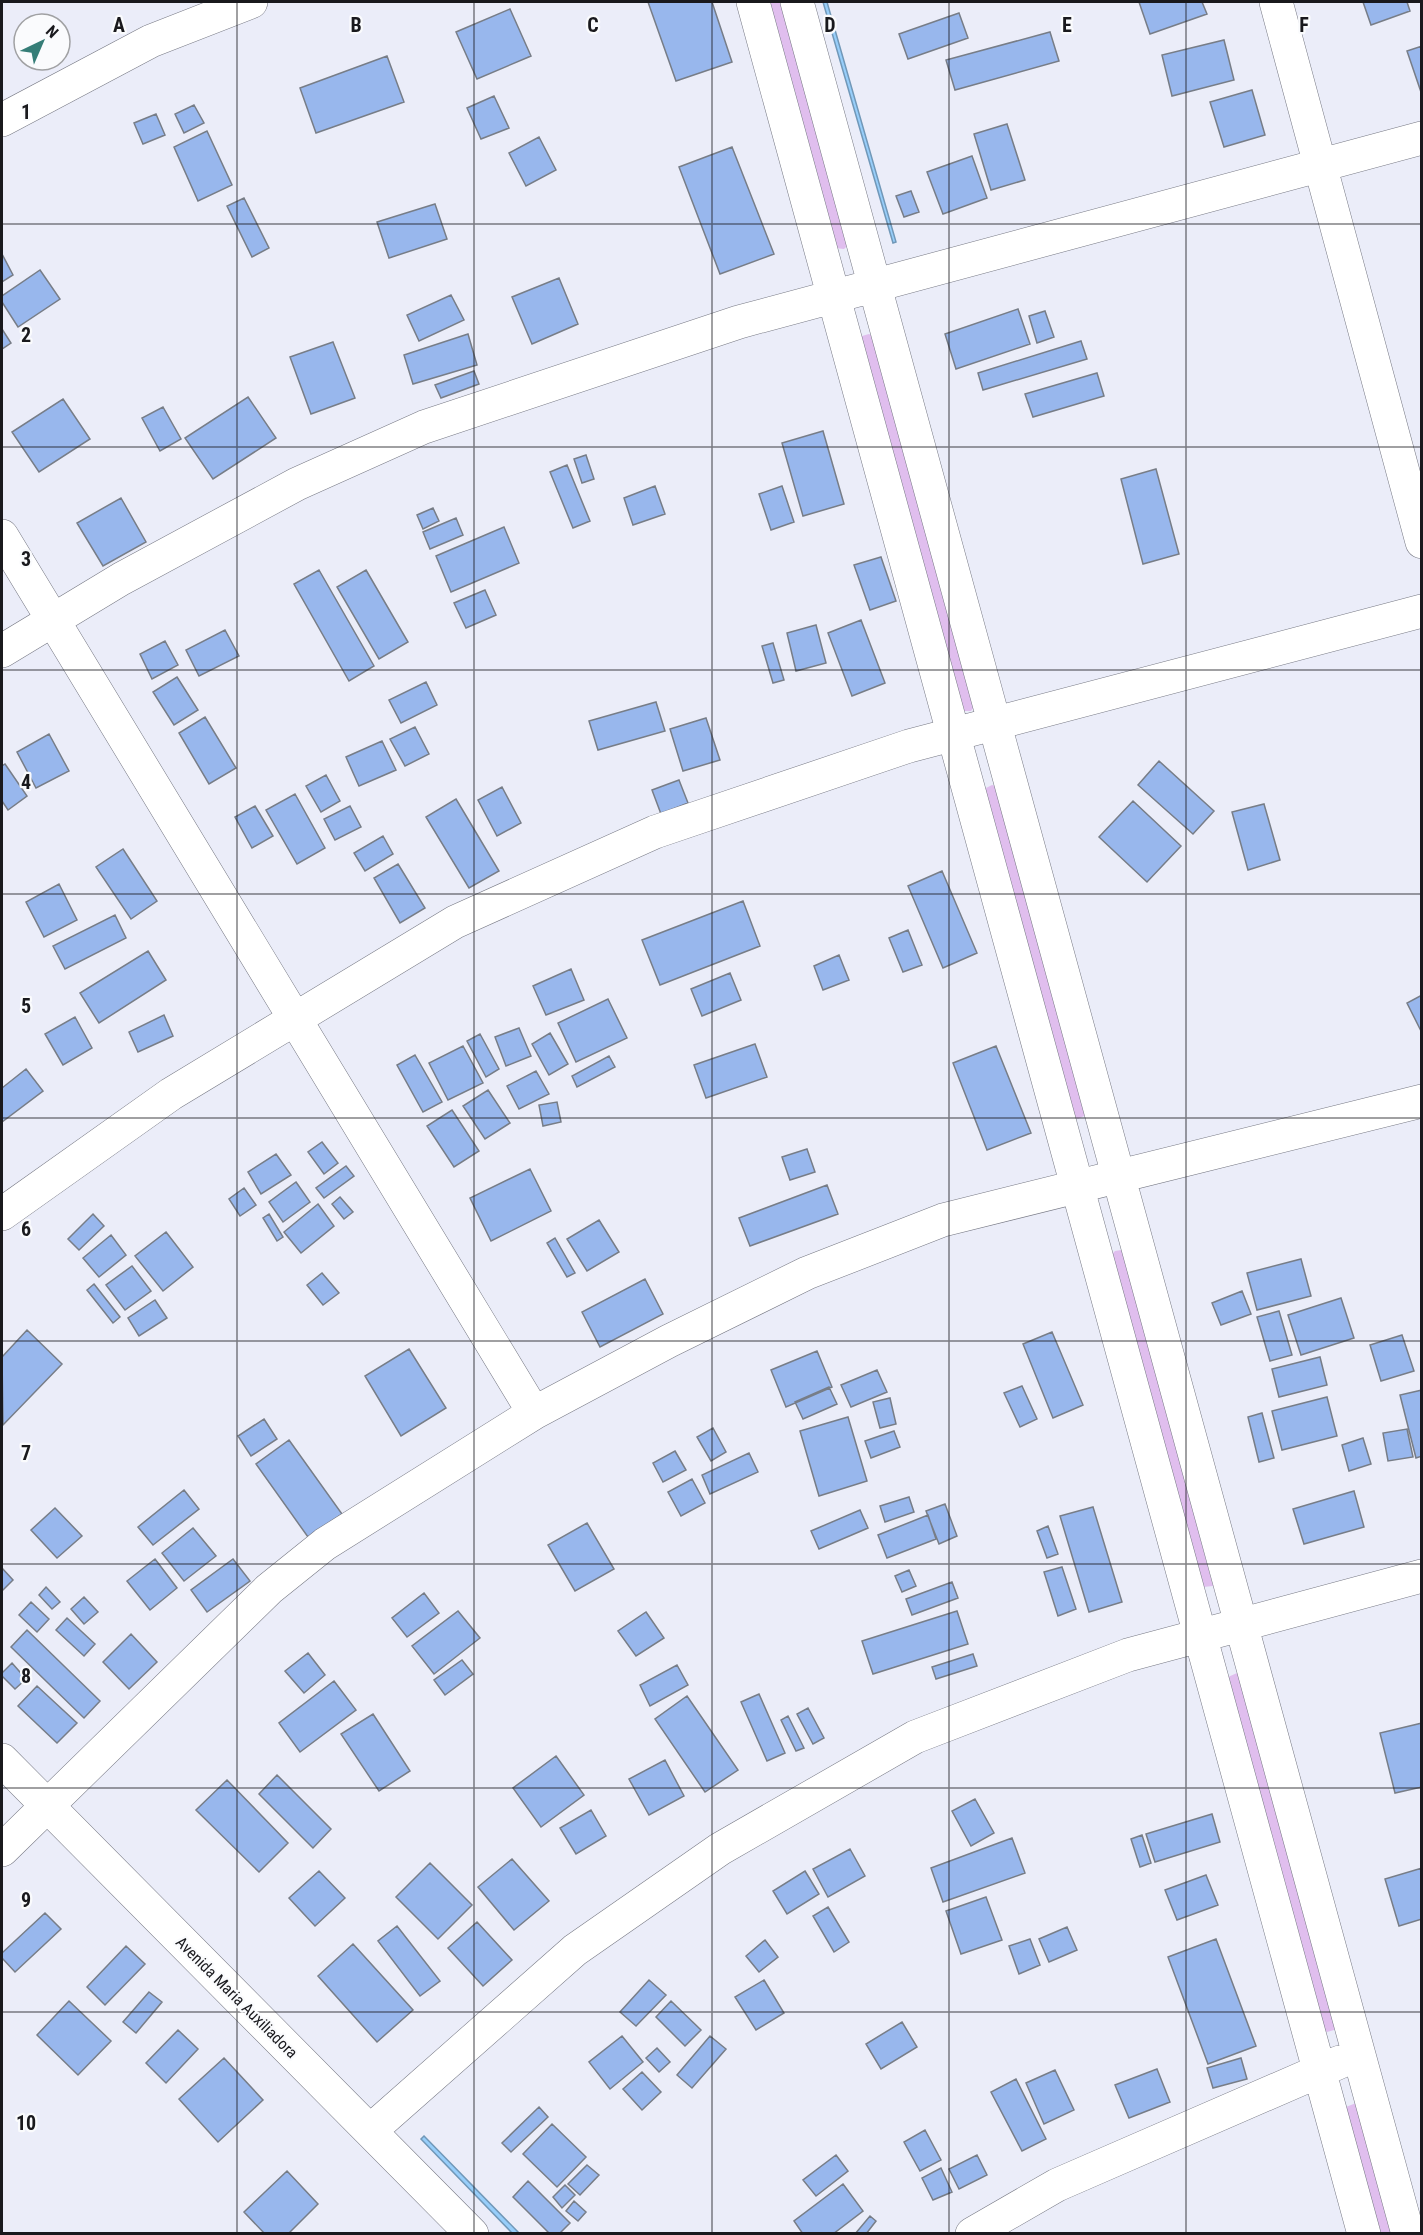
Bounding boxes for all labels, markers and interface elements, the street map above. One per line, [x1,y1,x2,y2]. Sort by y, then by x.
north arrow [12,12,72,72]
text: A [113,13,125,37]
text: B [350,13,362,37]
text: C [587,13,599,37]
text: D [824,13,836,37]
text: E [1062,13,1072,37]
text: F [1299,13,1309,37]
text: N [42,21,62,42]
text: 1 [21,100,31,124]
text: 2 [21,323,31,347]
text: 3 [21,547,31,571]
text: 4 [21,770,31,794]
text: 5 [21,994,31,1018]
text: 6 [21,1217,31,1241]
text: 7 [21,1441,31,1465]
text: 8 [21,1664,31,1688]
text: 9 [21,1888,31,1912]
street label: Avenida Maria Auxiliadora [172,1933,301,2062]
text: 10 [16,2111,36,2135]

